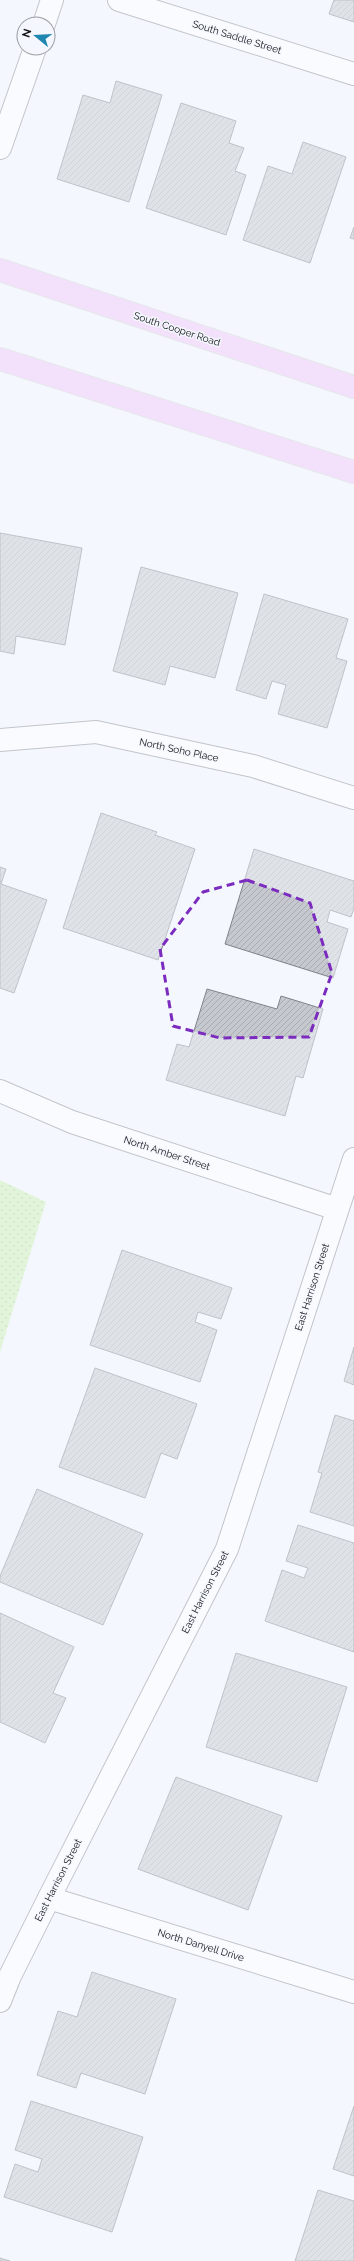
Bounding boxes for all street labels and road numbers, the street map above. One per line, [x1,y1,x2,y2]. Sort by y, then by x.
street label: South Saddle Street [191,18,283,56]
street label: South Cooper Road [132,310,222,348]
street label: North Soho Place [138,736,220,764]
street label: North Amber Street [122,1134,212,1172]
street label: East Harrison Street [293,1241,332,1332]
street label: East Harrison Street [179,1548,231,1635]
street label: East Harrison Street [32,1836,84,1923]
street label: North Danyell Drive [156,1927,246,1963]

